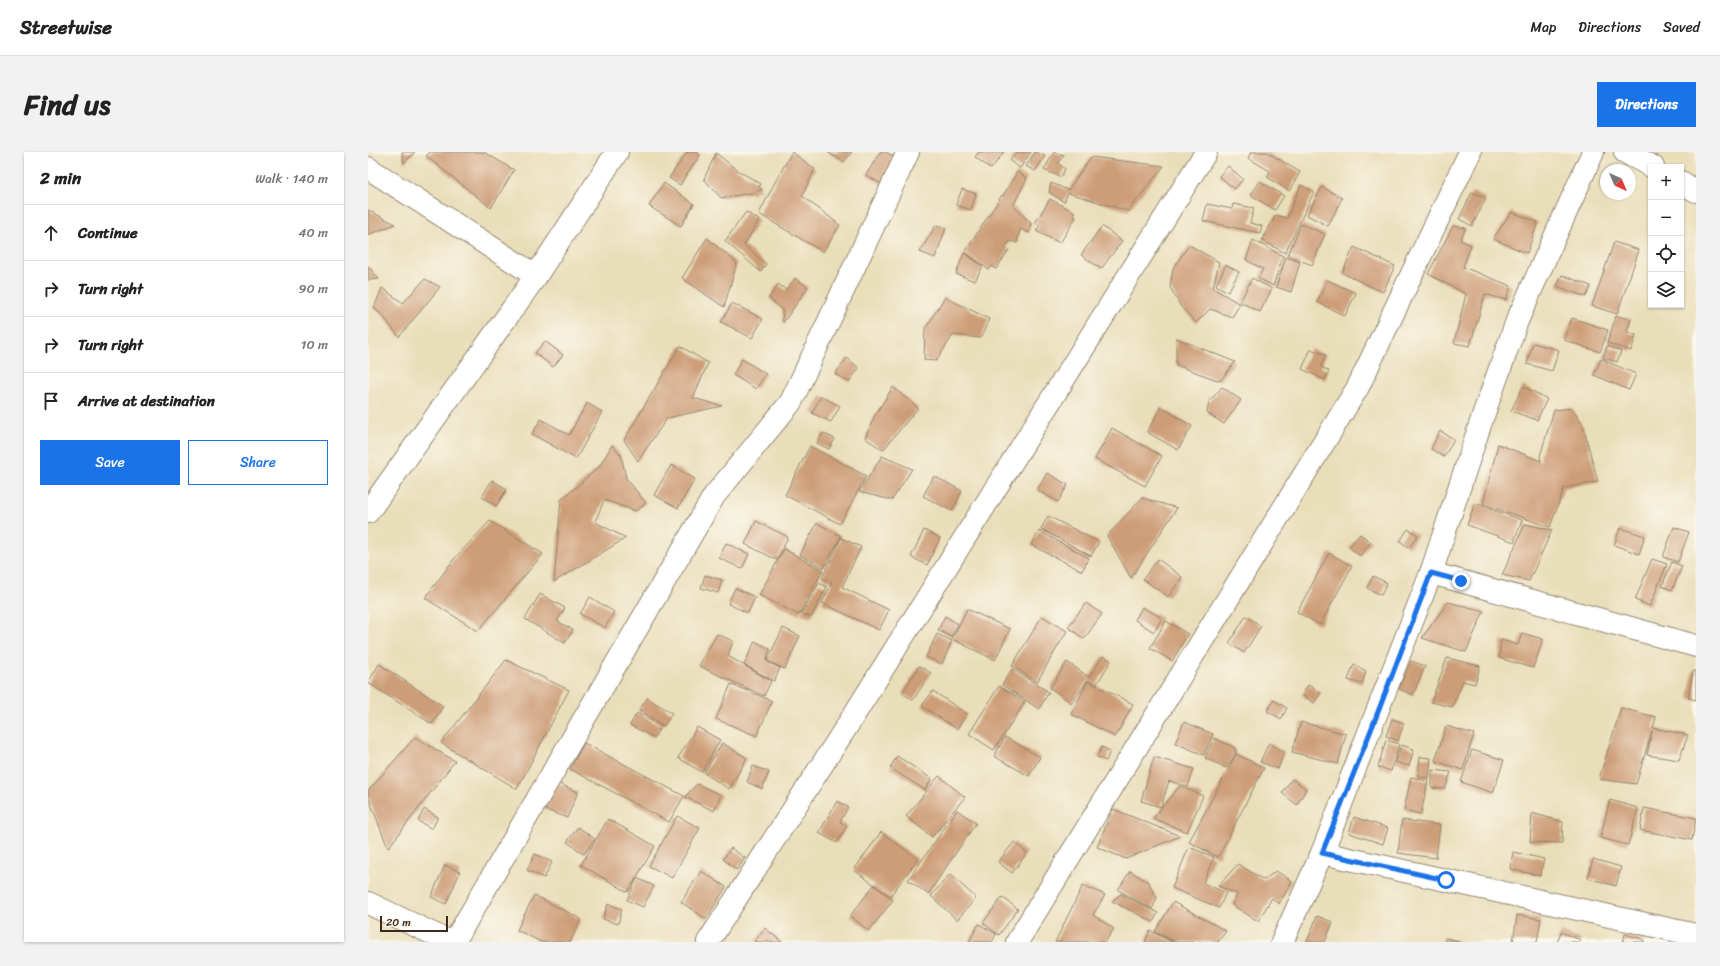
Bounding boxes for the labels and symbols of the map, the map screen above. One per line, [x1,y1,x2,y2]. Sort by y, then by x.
north arrow [1600,164,1636,200]
route end [1452,572,1470,590]
route start [1437,871,1455,889]
scale bar [380,914,448,933]

